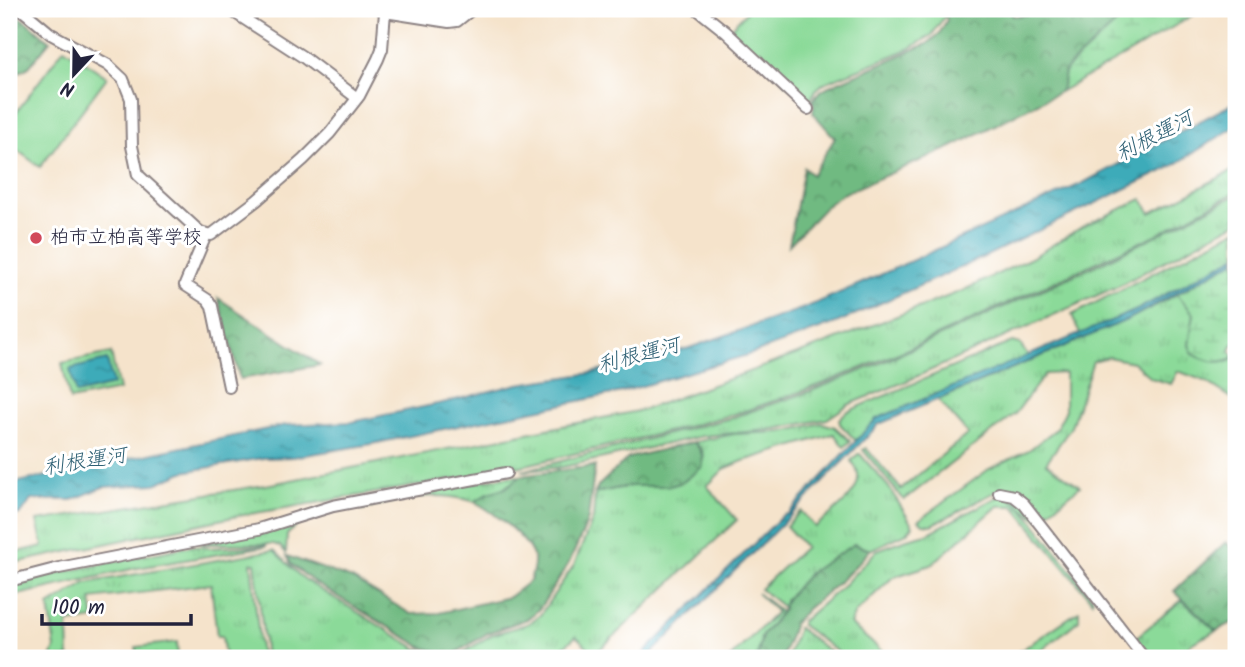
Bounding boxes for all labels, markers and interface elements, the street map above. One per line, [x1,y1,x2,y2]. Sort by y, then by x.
north arrow [38,38,108,108]
text: N [57,72,80,104]
water label: 利根運河 [1110,101,1202,171]
place label: 柏市立柏高等学校 [50,223,202,253]
marker: 柏市立柏高等学校 [28,230,44,246]
water label: 利根運河 [594,328,687,383]
water label: 利根運河 [41,439,132,485]
scale bar [42,583,191,627]
text: 100 m [52,592,105,625]

